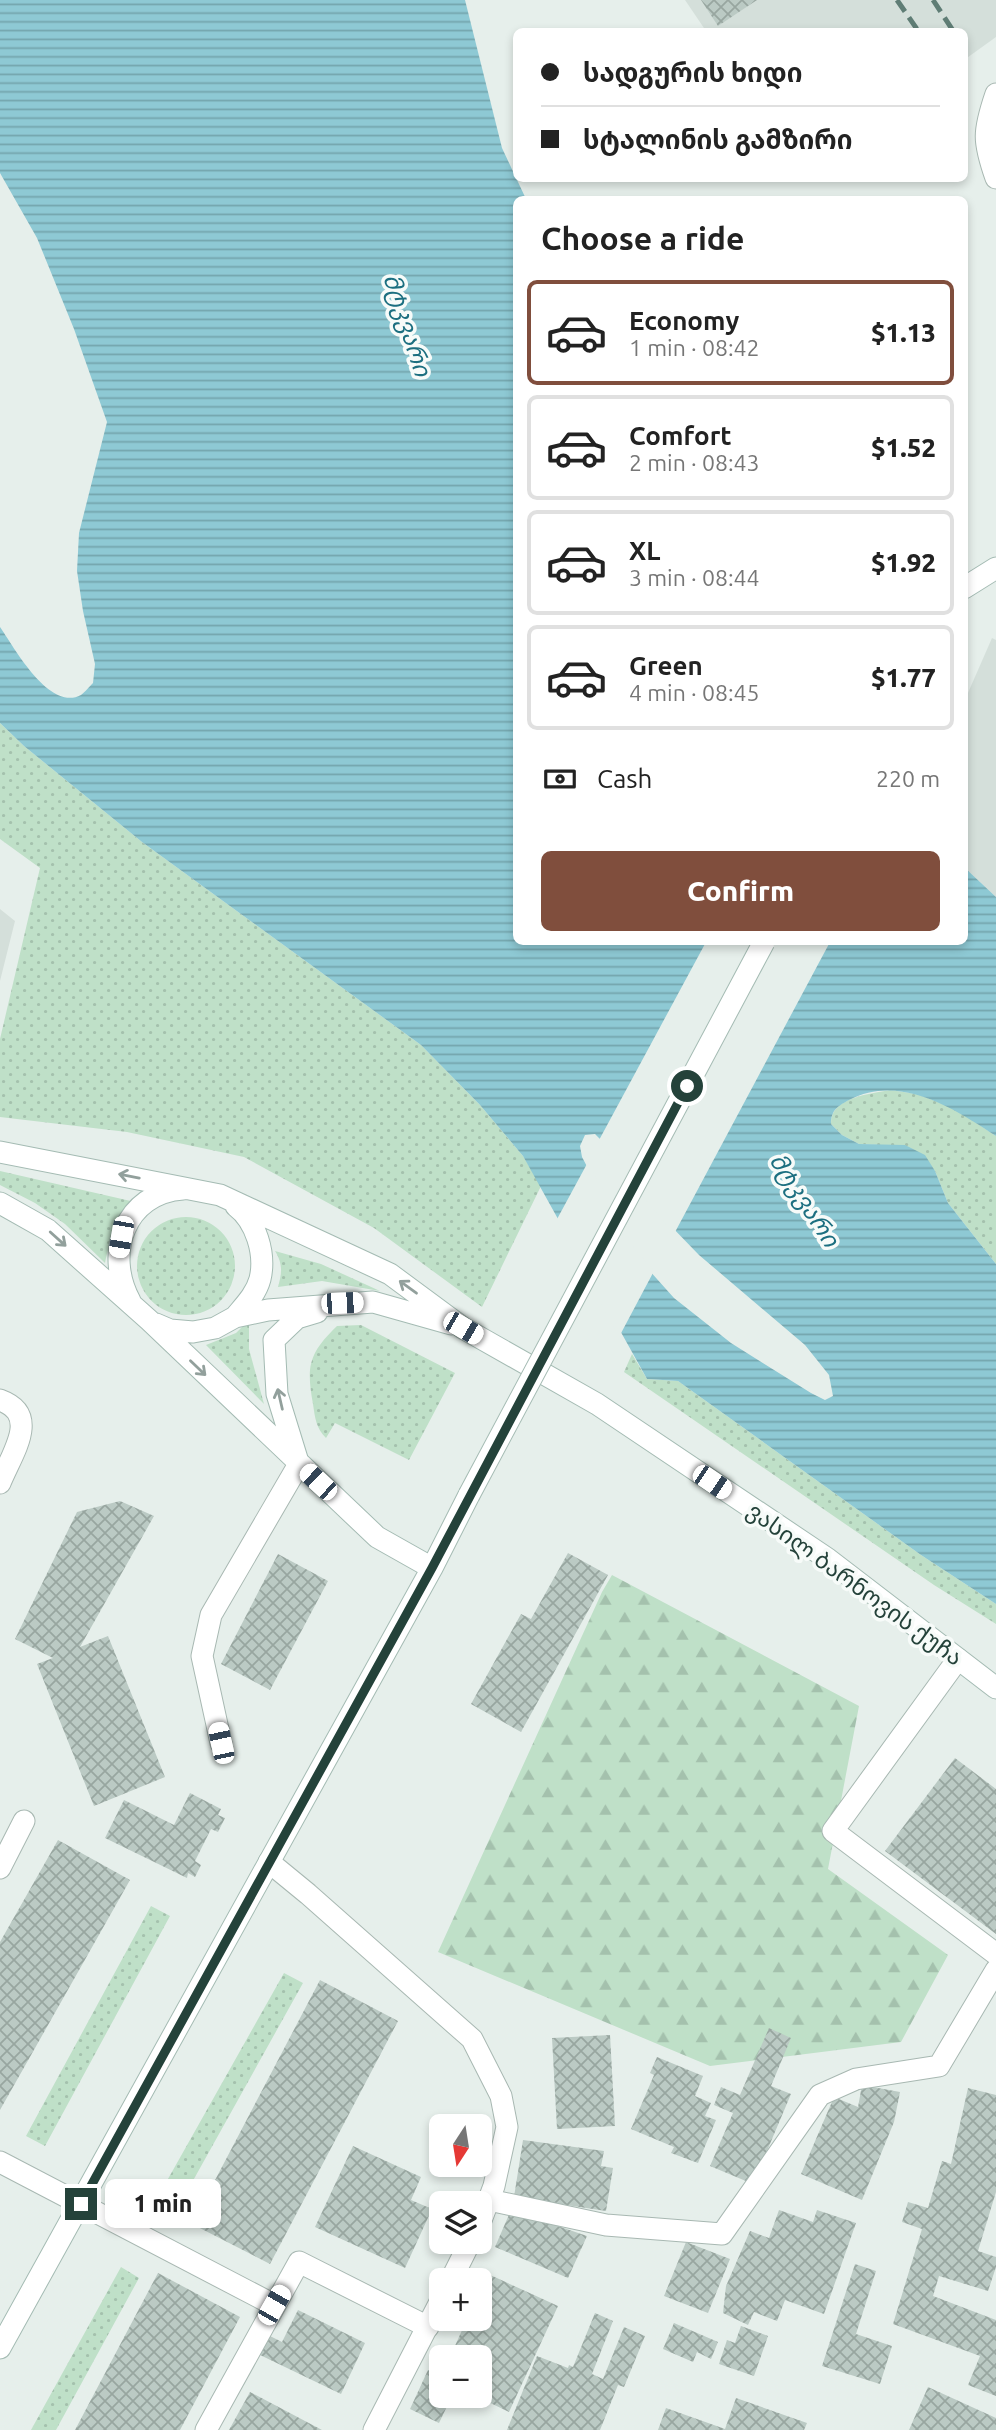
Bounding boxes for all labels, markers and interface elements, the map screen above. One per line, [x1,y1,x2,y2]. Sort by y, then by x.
text: სადგურის ხიდი [583,58,802,87]
text: სტალინის გამზირი [583,125,852,154]
text: Choose a ride [541,220,744,256]
water label: მტკვარი [377,270,437,381]
icon: car [545,301,608,364]
text: Economy [629,306,739,335]
text: $1.13 [871,318,936,347]
text: 1 min · 08:42 [629,335,760,360]
icon: car [545,416,608,479]
text: Comfort [629,421,732,450]
text: $1.52 [871,433,936,462]
text: 2 min · 08:43 [629,450,760,475]
icon: car [545,531,608,594]
text: XL [629,536,660,565]
text: $1.92 [871,548,936,577]
text: 3 min · 08:44 [629,565,760,590]
icon: car [545,646,608,709]
text: Green [629,651,703,680]
text: $1.77 [871,663,936,692]
text: 4 min · 08:45 [629,680,760,705]
icon: cash [541,760,579,798]
text: Cash [597,764,652,793]
text: 220 m [876,766,940,791]
button: Confirm [541,851,940,931]
route start [671,1070,703,1102]
water label: მტკვარი [763,1148,845,1253]
one-way arrow [118,1169,141,1182]
car [108,1214,135,1260]
one-way arrow [49,1230,66,1247]
one-way arrow [399,1280,418,1295]
car [321,1292,364,1314]
car [440,1308,487,1348]
one-way arrow [189,1359,206,1376]
one-way arrow [273,1388,286,1411]
car [296,1460,341,1504]
car [689,1462,736,1502]
street label: ვასილ ბარნოვის ქუჩა [742,1497,968,1672]
car [207,1720,236,1766]
north arrow [429,2114,492,2177]
map controls [429,2114,492,2408]
callout: 1 min [106,2180,221,2228]
route end [65,2188,97,2220]
text: 1 min [134,2191,192,2216]
button: layers [429,2191,492,2254]
button: + [429,2268,492,2331]
car [255,2282,294,2328]
button: − [429,2345,492,2408]

